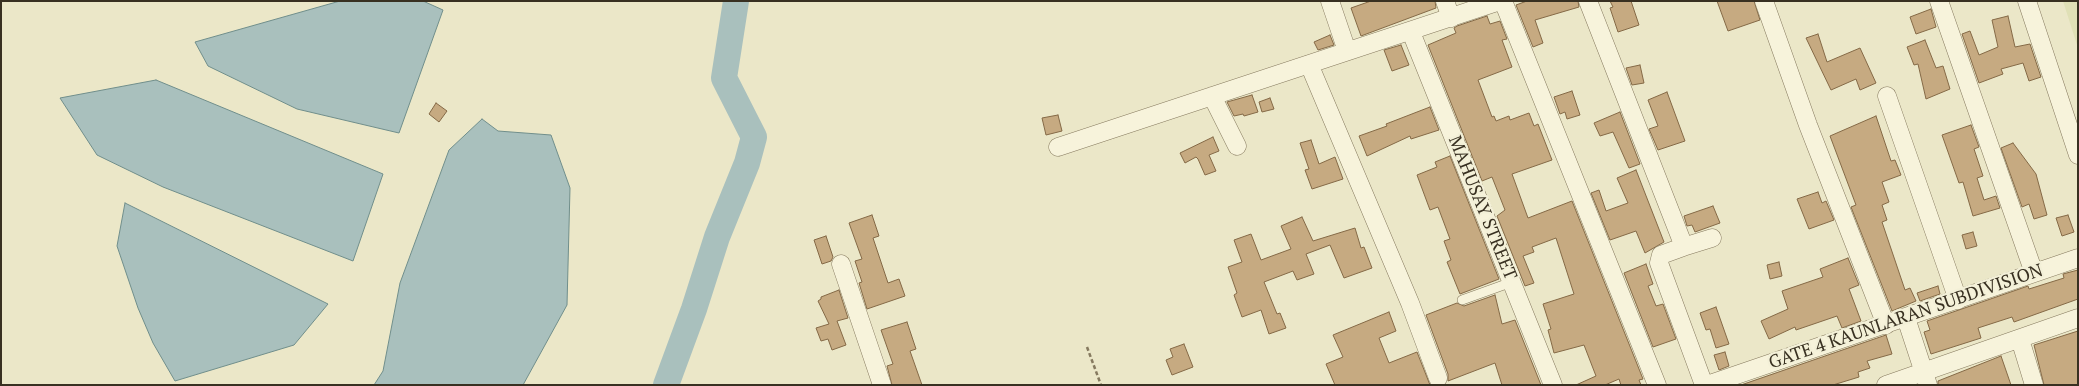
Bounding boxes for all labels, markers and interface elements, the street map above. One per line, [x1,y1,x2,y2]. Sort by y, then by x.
street label: MAHUSAY STREET [1443,133,1521,283]
street label: GATE 4 KAUNLARAN SUBDIVISION [1766,260,2046,374]

